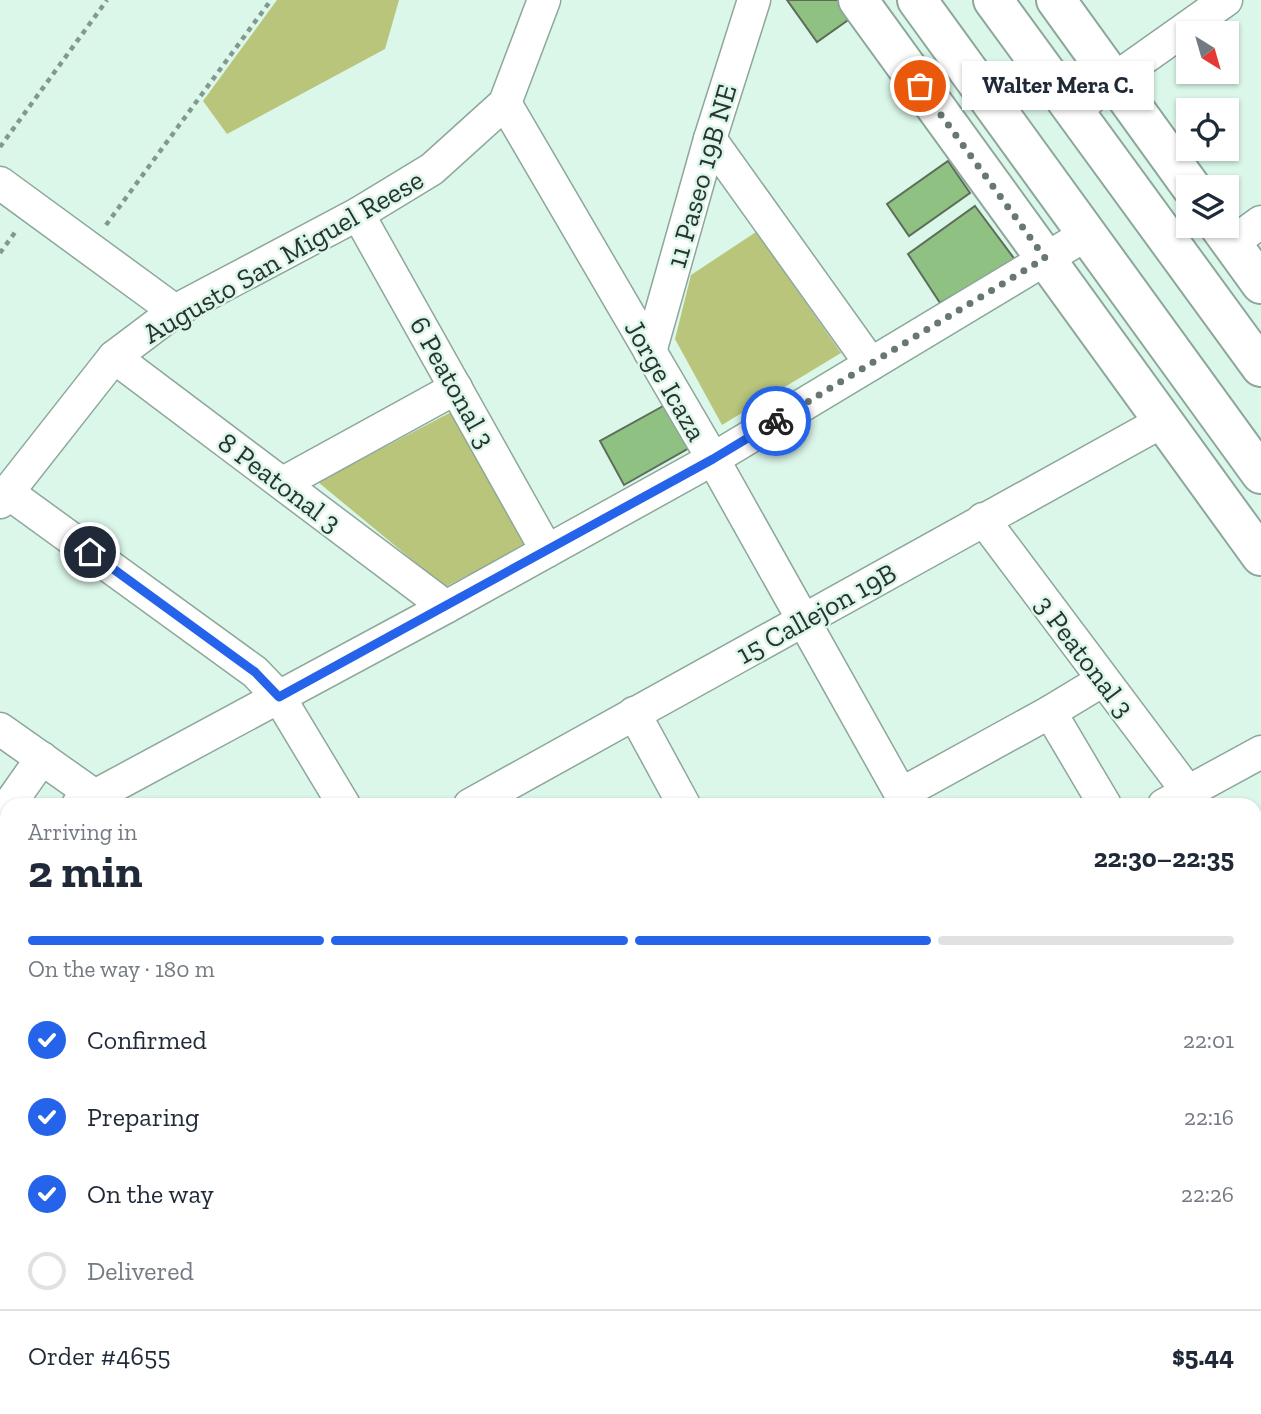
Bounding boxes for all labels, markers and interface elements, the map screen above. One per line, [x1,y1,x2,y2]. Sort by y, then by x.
north arrow [1176,21,1239,84]
map controls [1176,21,1239,238]
pin [890,56,950,116]
callout: Walter Mera C. [962,62,1154,110]
icon: bag [901,67,939,105]
text: Walter Mera C. [982,71,1134,99]
street label: 11 Paseo 19B NE [659,80,743,272]
button: locate [1176,98,1239,161]
street label: Augusto San Miguel Reese [137,163,429,350]
button: layers [1176,175,1239,238]
street label: 6 Peatonal 3 [403,311,502,454]
street label: Jorge Icaza [618,314,714,447]
courier [741,386,811,456]
icon: bike [757,402,795,440]
street label: 8 Peatonal 3 [212,425,348,539]
pin [60,522,120,582]
icon: home [71,533,109,571]
street label: 15 Callejon 19B [731,556,902,671]
street label: 3 Peatonal 3 [1028,589,1141,724]
text: Arriving in [28,818,137,846]
text: 22:30–22:35 [1094,842,1234,874]
text: 2 min [28,844,143,899]
text: On the way · 180 m [28,955,215,983]
icon: check [28,1021,66,1059]
text: Confirmed [87,1024,207,1056]
text: 22:01 [1183,1026,1234,1054]
icon: check [28,1098,66,1136]
text: Preparing [87,1101,199,1133]
text: 22:16 [1184,1103,1234,1131]
icon: check [28,1175,66,1213]
text: On the way [87,1178,214,1210]
text: 22:26 [1181,1180,1234,1208]
text: Delivered [87,1255,194,1287]
text: Order #4655 [28,1340,171,1372]
text: $5.44 [1172,1340,1234,1372]

